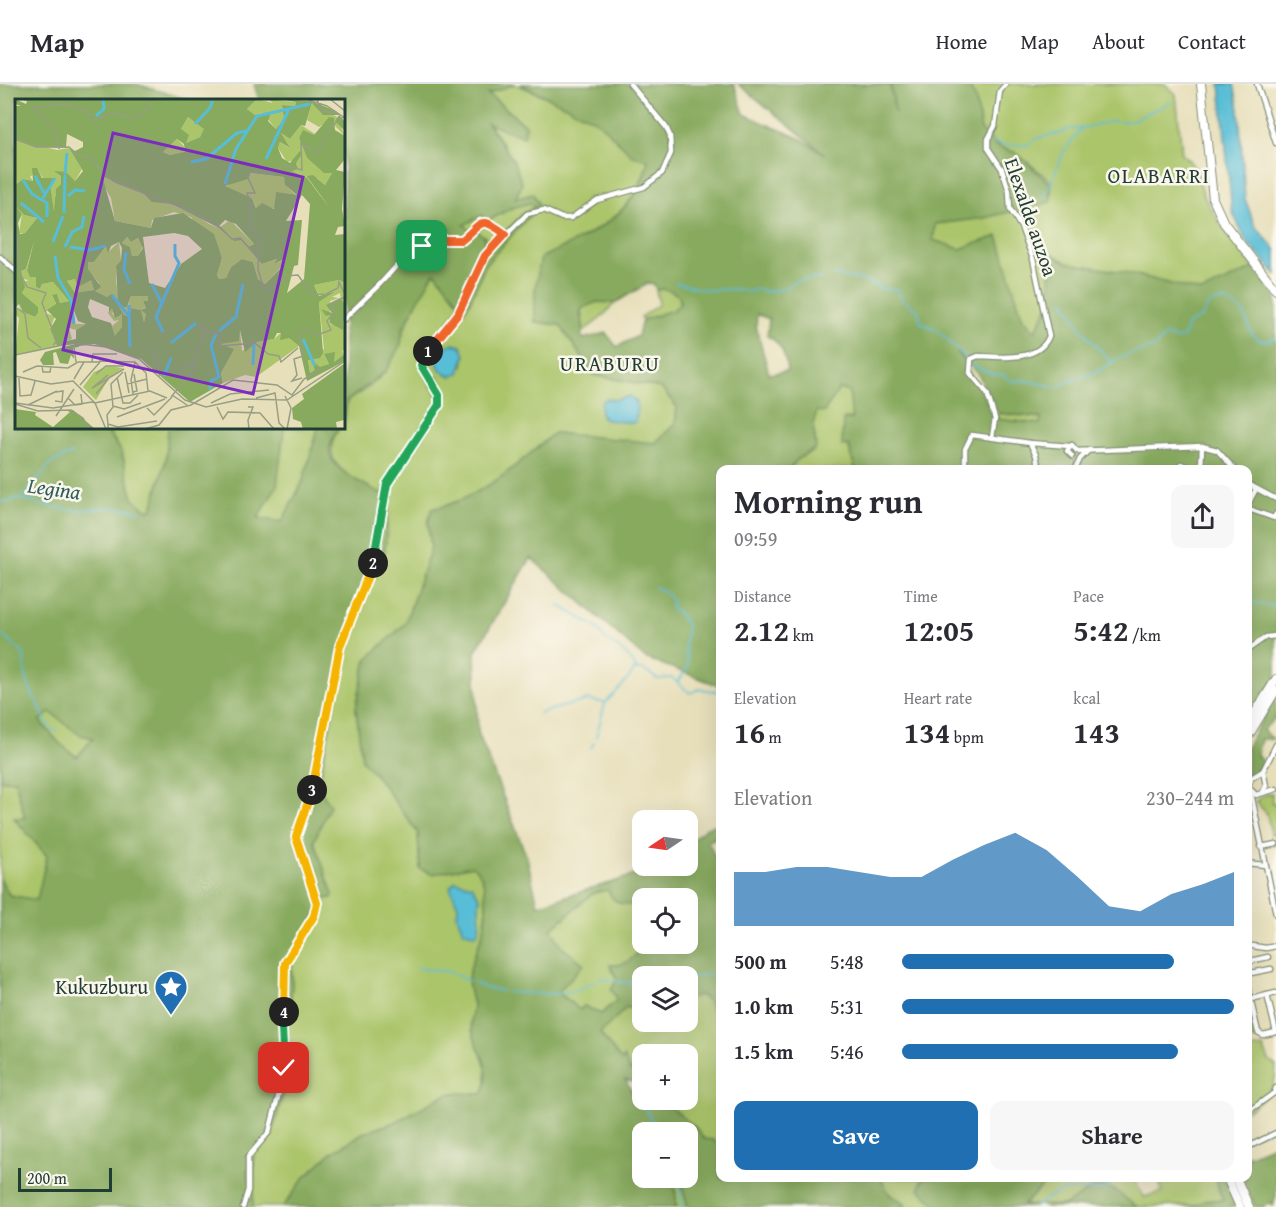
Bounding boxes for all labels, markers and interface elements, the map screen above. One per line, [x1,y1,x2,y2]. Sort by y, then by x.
text: Map [30,21,84,62]
text: Home [936,26,987,57]
text: Map [1020,26,1059,57]
text: About [1092,26,1145,57]
text: Contact [1178,26,1246,57]
inset map [15,99,345,429]
street label: Elexalde auzoa [998,154,1065,280]
district label: OLABARRI [1107,160,1211,191]
pin [396,220,447,271]
icon: arrive [405,229,438,262]
pin: 1 [413,336,443,366]
text: 1 [424,339,432,363]
district label: URABURU [560,348,660,379]
water label: Legina [25,469,83,508]
text: Morning run [734,477,923,525]
button: share [1171,485,1234,548]
text: 09:59 [734,524,777,553]
pin: 2 [358,548,388,578]
text: 2 [369,551,377,575]
text: Distance [734,584,791,608]
text: Time [904,584,938,608]
text: Pace [1073,584,1104,608]
text: 2.12 [734,608,789,652]
text: 12:05 [904,608,974,652]
text: 5:42 [1073,608,1128,652]
text: km [789,623,814,647]
text: /km [1128,623,1161,647]
text: Elevation [734,686,797,710]
text: Heart rate [904,686,972,710]
text: kcal [1073,686,1101,710]
text: 16 [734,710,765,754]
text: 134 [904,710,950,754]
text: 143 [1073,710,1120,754]
text: m [765,725,782,749]
text: bpm [950,725,984,749]
pin: 3 [297,775,327,805]
text: 3 [308,778,316,802]
text: Elevation [734,783,812,812]
text: 230–244 m [1146,783,1234,812]
north arrow [632,810,698,876]
map controls [632,810,698,1188]
button: locate [632,888,698,954]
text: 500 m [734,947,787,976]
text: 5:48 [830,947,864,976]
button: layers [632,966,698,1032]
place icon: Kukuzburu [153,969,189,1016]
place label: Kukuzburu [55,972,148,1001]
text: 1.0 km [734,992,793,1021]
text: 5:31 [830,992,864,1021]
pin: 4 [269,997,299,1027]
text: 4 [280,1000,288,1024]
text: 1.5 km [734,1037,793,1066]
text: 5:46 [830,1037,864,1066]
pin [258,1042,309,1093]
button: + [632,1044,698,1110]
icon: check [267,1051,300,1084]
button: Save [734,1101,978,1170]
button: Share [990,1101,1234,1170]
button: − [632,1122,698,1188]
scale bar [18,1165,112,1192]
text: 200 m [27,1166,67,1190]

